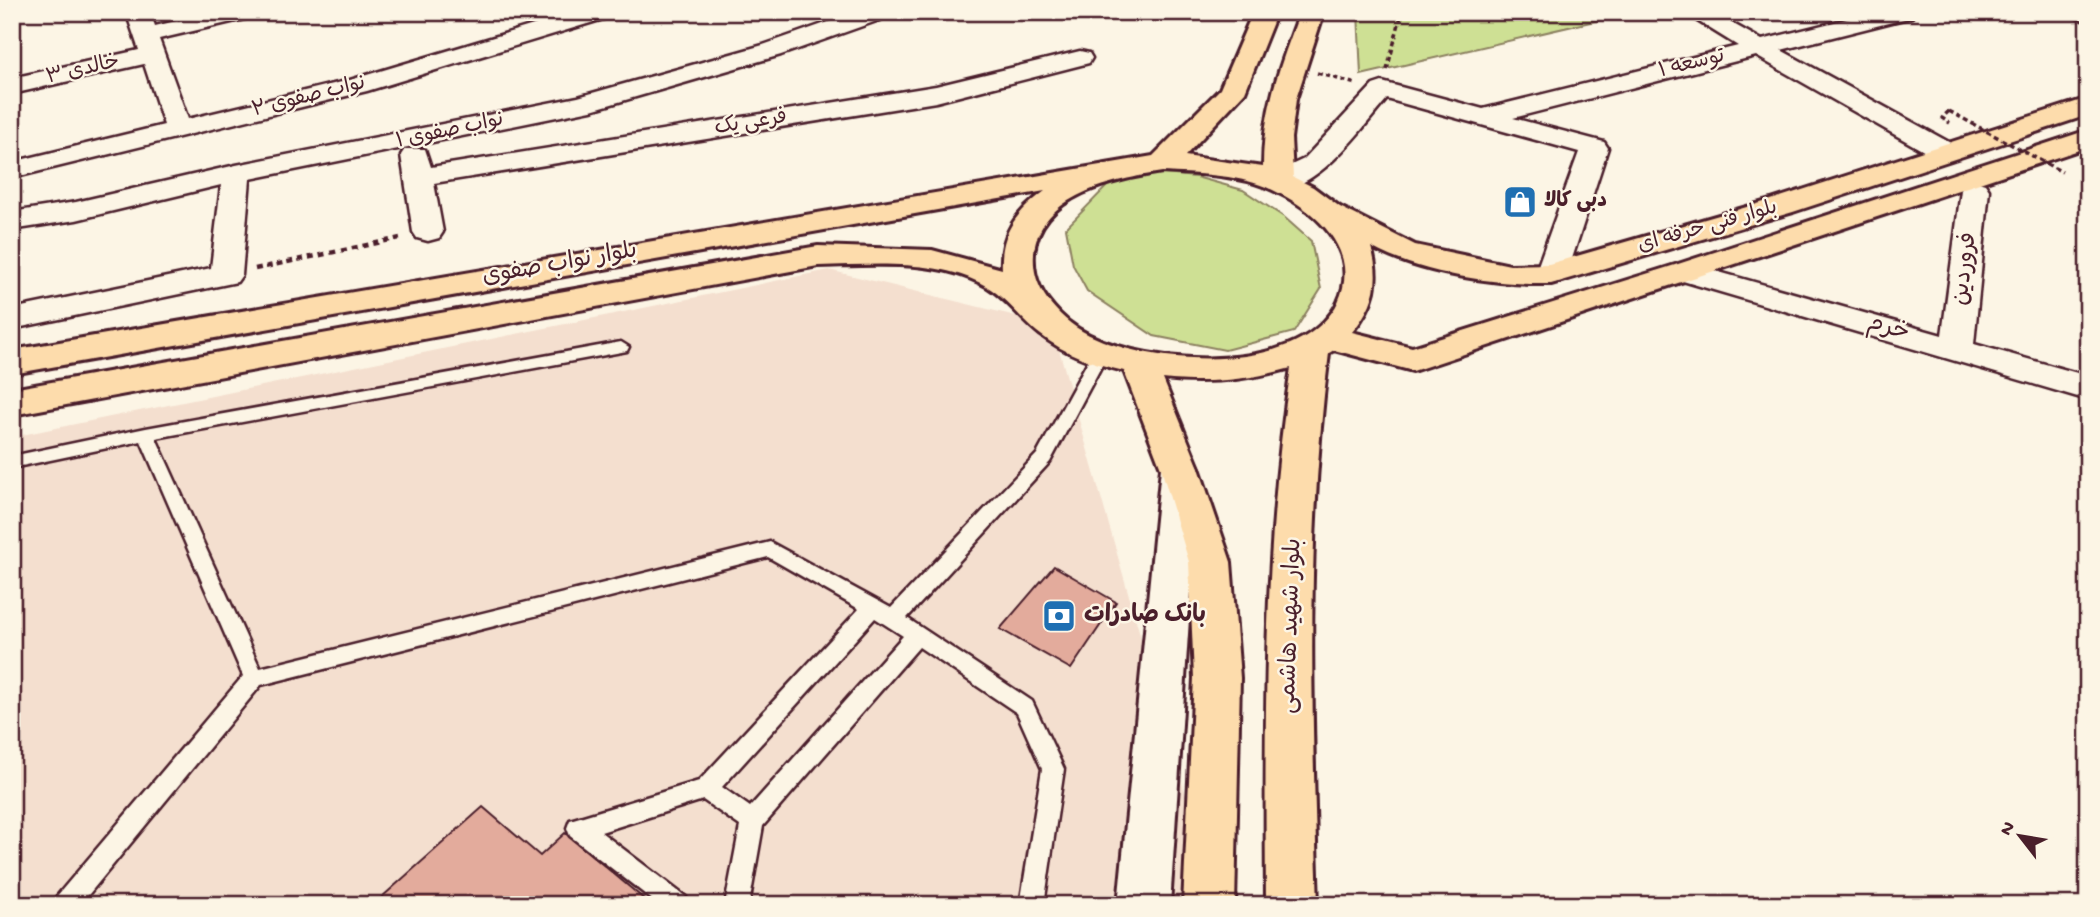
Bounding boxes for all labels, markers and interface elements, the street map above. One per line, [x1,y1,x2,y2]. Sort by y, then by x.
street label: توسعه ۱ [1656,45,1728,85]
street label: خالدی ۳ [44,50,122,92]
street label: نواب صفوی ۲ [250,72,368,124]
street label: فرعی یک [713,106,789,142]
street label: نواب صفوی ۱ [394,108,506,156]
shop icon: دبی کالا [1501,183,1539,221]
place label: دبی کالا [1544,190,1607,215]
street label: بلوار فنی حرفه ای [1635,196,1781,260]
street label: فروردین [1947,231,1985,307]
street label: بلوار نواب صفوی [480,237,640,293]
street label: خرم [1864,309,1912,349]
street label: بلوار شهید هاشمی [1274,538,1310,714]
bank icon: بانک صادرات [1040,597,1078,635]
place label: بانک صادرات [1084,602,1206,631]
north arrow [1984,802,2054,872]
text: N [1995,818,2021,840]

